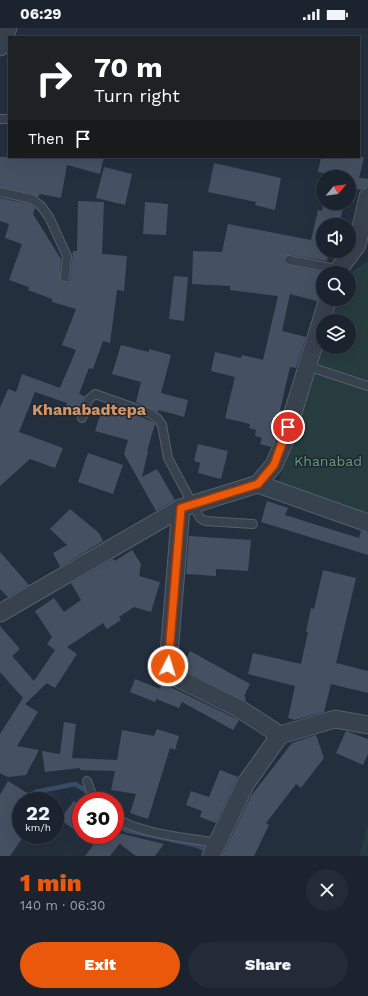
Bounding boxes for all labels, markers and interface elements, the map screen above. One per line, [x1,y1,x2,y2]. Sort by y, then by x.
text: 06:29 [20,5,62,23]
text: 70 m [94,51,163,84]
icon: right [28,52,80,104]
text: Turn right [94,85,180,106]
icon: arrive [72,128,94,150]
text: Then [28,130,64,148]
north arrow [316,170,356,210]
map controls [316,170,356,354]
button: sound [316,218,356,258]
button: search [316,266,356,306]
button: layers [316,314,356,354]
district label: Khanabadtepa [32,400,147,419]
pin [271,410,305,444]
icon: arrive [277,416,299,438]
park label: Khanabad [294,453,362,469]
position arrow [147,645,189,687]
speed limit sign: 30 [72,792,124,844]
text: 22 [26,801,50,825]
text: km/h [25,822,51,833]
text: 1 min [20,869,82,897]
button: close [306,869,348,911]
text: 140 m · 06:30 [20,898,105,913]
button: Exit [20,942,180,988]
button: Share [188,942,348,988]

